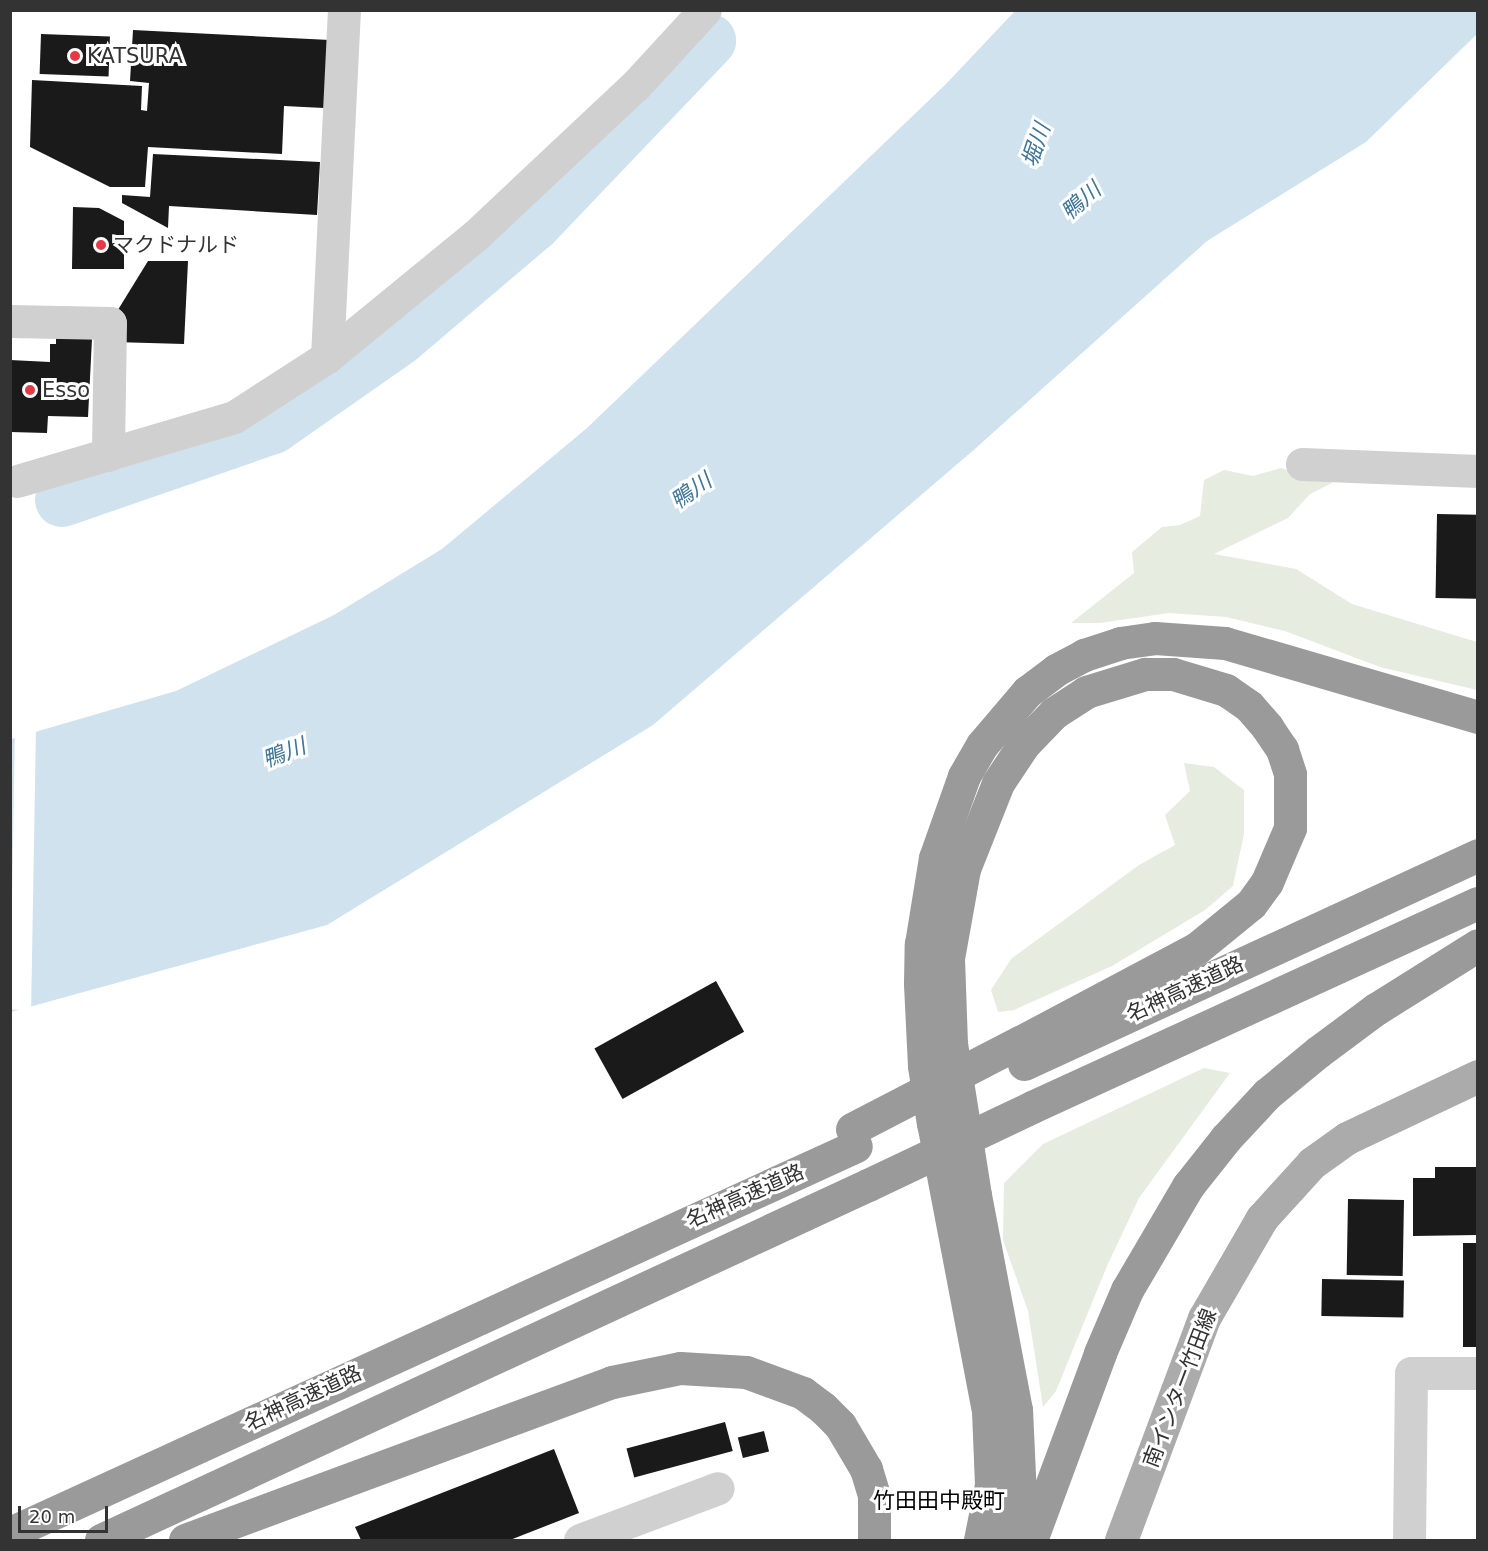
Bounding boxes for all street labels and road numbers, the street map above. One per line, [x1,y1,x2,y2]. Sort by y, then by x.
street label: 名神高速道路 [1123,951,1247,1027]
street label: 名神高速道路 [682,1159,808,1233]
street label: 南インター竹田線 [1138,1305,1222,1471]
street label: 名神高速道路 [241,1360,365,1436]

